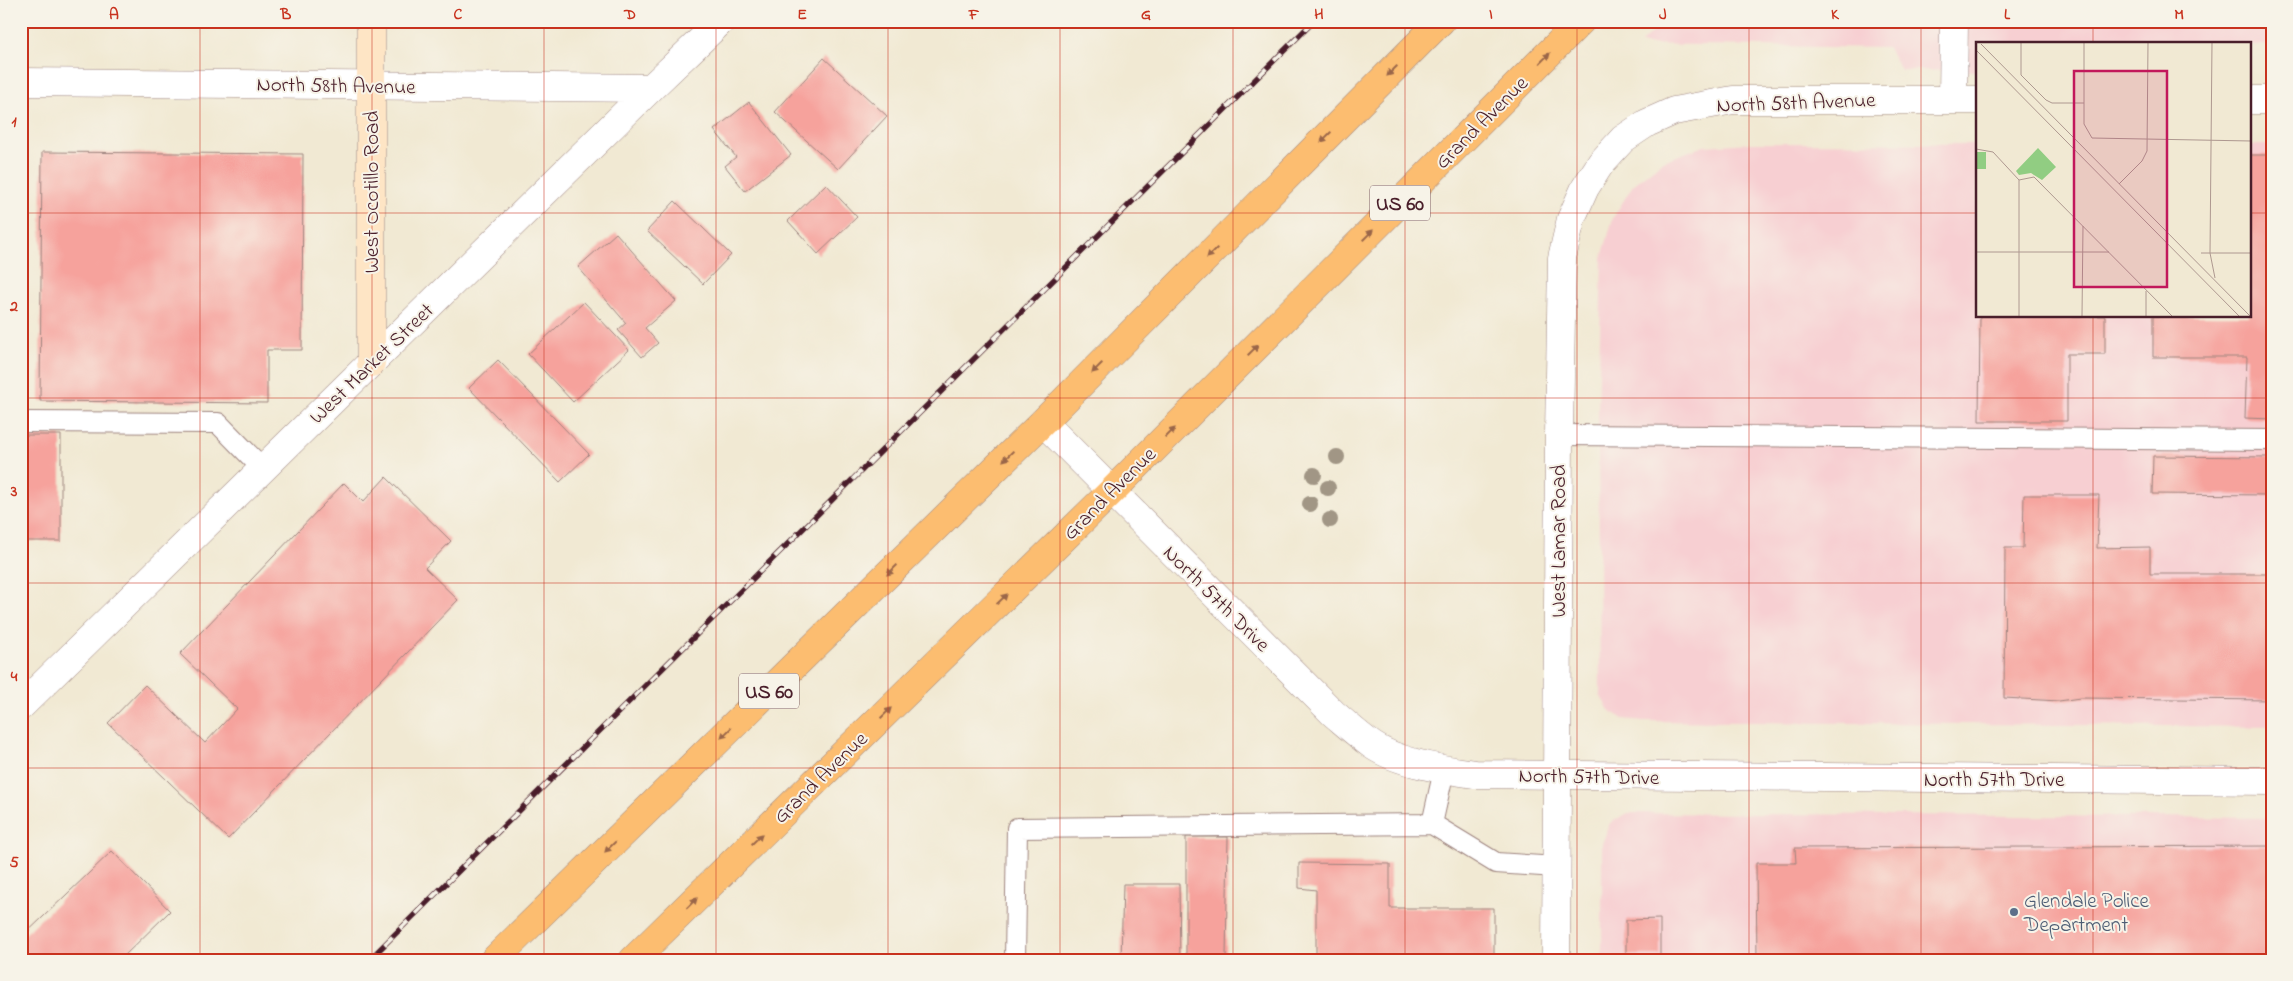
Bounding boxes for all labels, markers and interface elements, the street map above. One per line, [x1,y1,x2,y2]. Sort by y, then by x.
text: A [109,3,119,27]
text: B [280,3,292,27]
text: C [454,3,463,27]
text: D [623,3,636,27]
text: E [797,3,807,27]
text: F [968,3,980,27]
text: G [1141,3,1151,27]
text: H [1314,3,1324,27]
text: I [1489,3,1493,27]
text: J [1659,3,1667,27]
text: K [1831,3,1840,27]
text: L [2004,3,2011,27]
text: M [2174,3,2184,27]
inset map [1976,42,2250,318]
one-way arrow [1538,52,1550,64]
one-way arrow [1386,64,1398,76]
street label: Grand Avenue [1429,70,1536,177]
street label: North 58th Avenue [256,71,416,103]
street label: North 58th Avenue [1716,86,1877,122]
text: 1 [11,110,17,134]
street label: West Ocotillo Road [358,111,388,273]
one-way arrow [1321,131,1333,143]
road number: US 60 [1370,186,1430,220]
one-way arrow [1362,229,1374,241]
one-way arrow [1206,246,1218,258]
text: 2 [9,295,18,319]
street label: West Market Street [303,297,441,432]
one-way arrow [1247,344,1259,356]
one-way arrow [1091,362,1103,374]
one-way arrow [1164,427,1176,439]
street label: Grand Avenue [1057,441,1164,548]
one-way arrow [1003,450,1015,462]
street label: West Lamar Road [1545,464,1575,617]
text: 3 [10,480,18,504]
street label: North 57th Drive [1155,539,1276,660]
one-way arrow [887,564,899,576]
one-way arrow [995,593,1007,605]
text: 4 [10,665,18,689]
road number: US 60 [739,674,799,708]
one-way arrow [879,707,891,719]
street label: Grand Avenue [767,725,876,831]
one-way arrow [721,727,733,739]
street label: North 57th Drive [1518,762,1660,794]
street label: North 57th Drive [1924,766,2065,796]
one-way arrow [751,833,763,845]
one-way arrow [604,841,616,853]
text: 5 [9,851,19,875]
place label: Glendale Police Department [2023,887,2150,941]
one-way arrow [685,897,697,909]
marker: Glendale Police Department [2008,906,2020,918]

